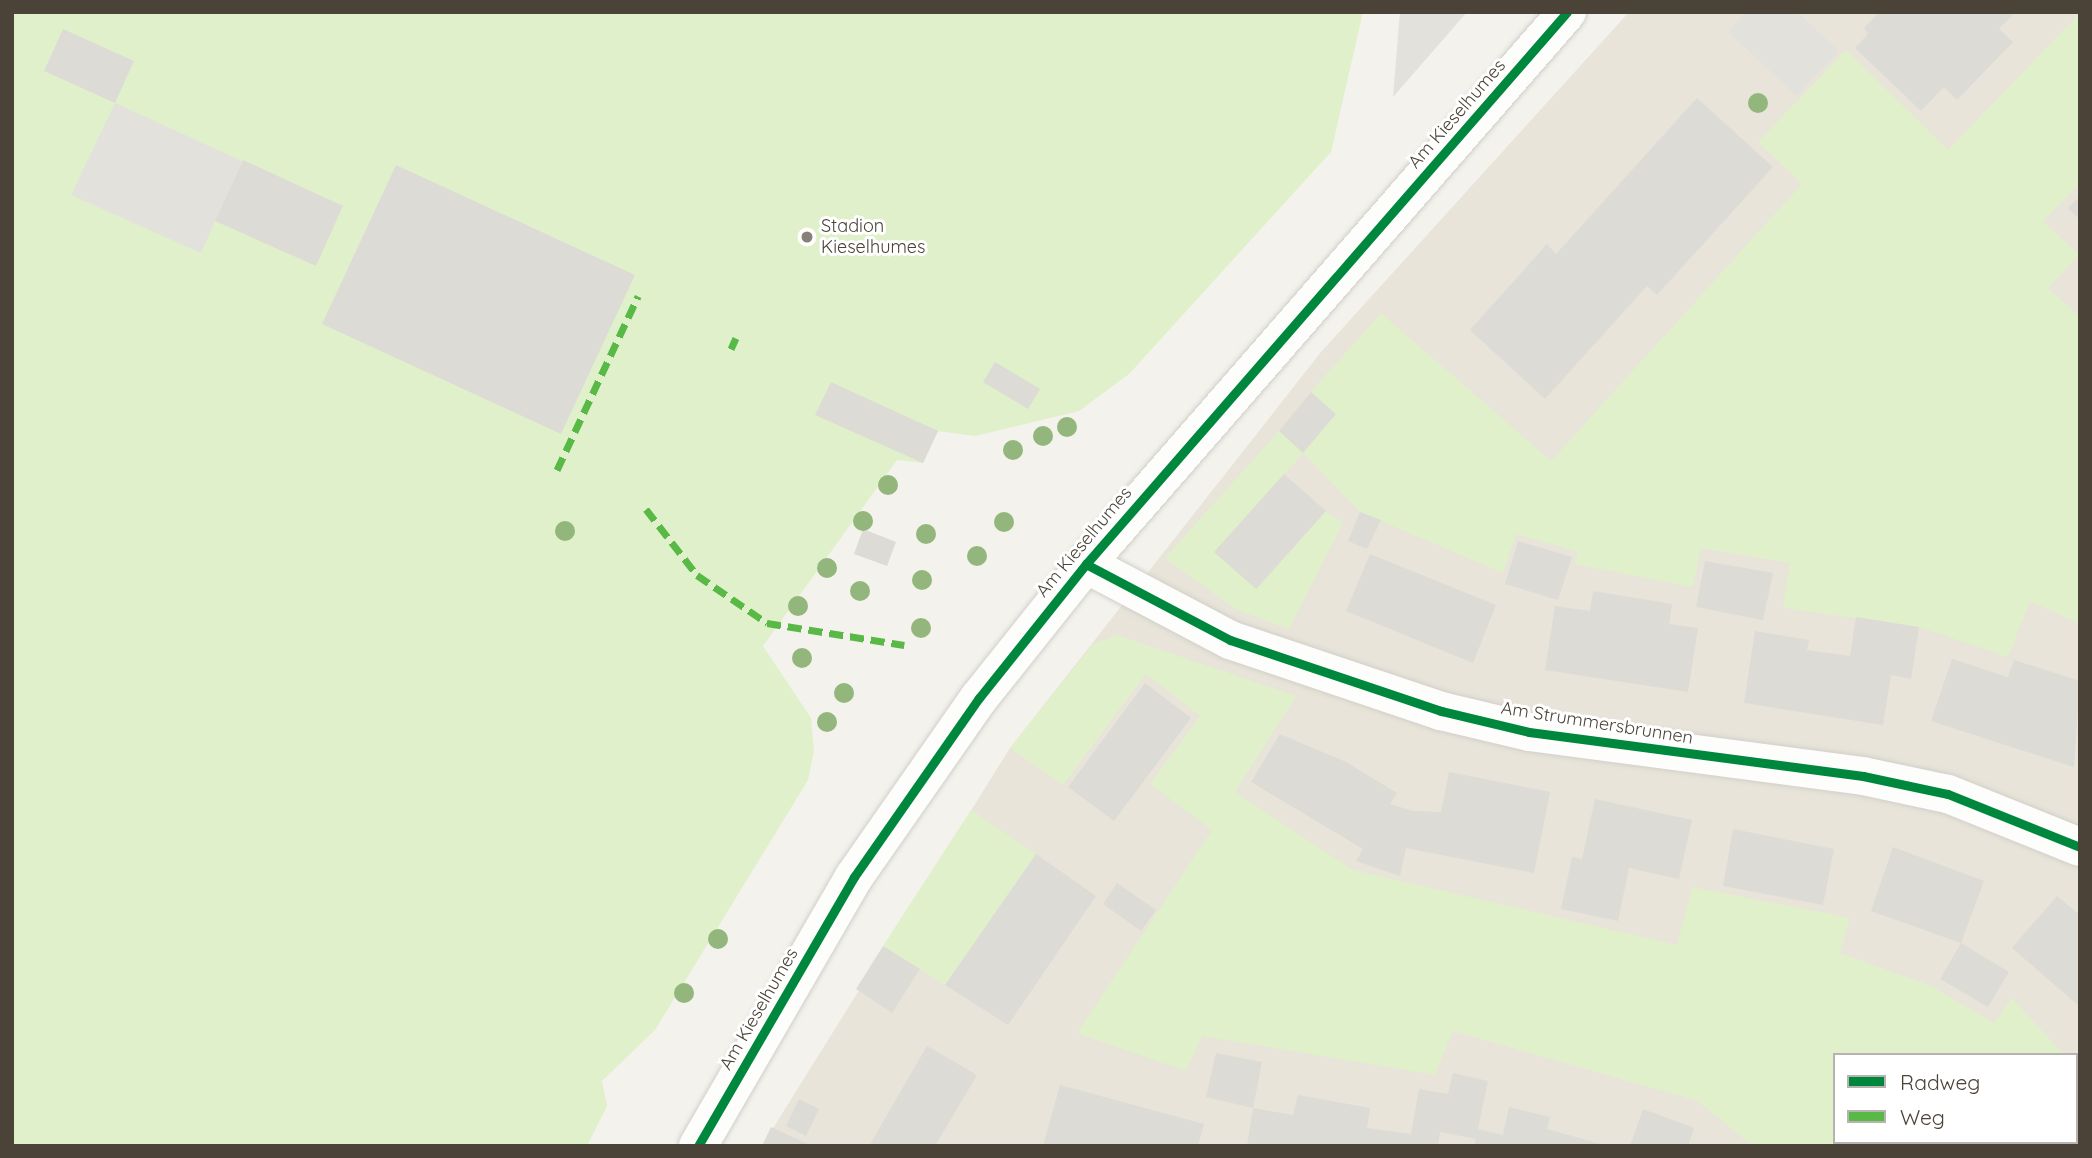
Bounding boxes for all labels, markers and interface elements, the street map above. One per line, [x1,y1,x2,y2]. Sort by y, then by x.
street label: Am Kieselhumes [1404,55,1510,173]
place label: Stadion Kieselhumes [821,216,925,258]
marker: Stadion Kieselhumes [799,229,815,245]
street label: Am Kieselhumes [1032,482,1136,602]
street label: Am Strummersbrunnen [1499,697,1695,749]
street label: Am Kieselhumes [715,944,803,1074]
legend [1833,1053,2078,1144]
text: Radweg [1900,1069,1980,1095]
text: Weg [1900,1104,1945,1130]

